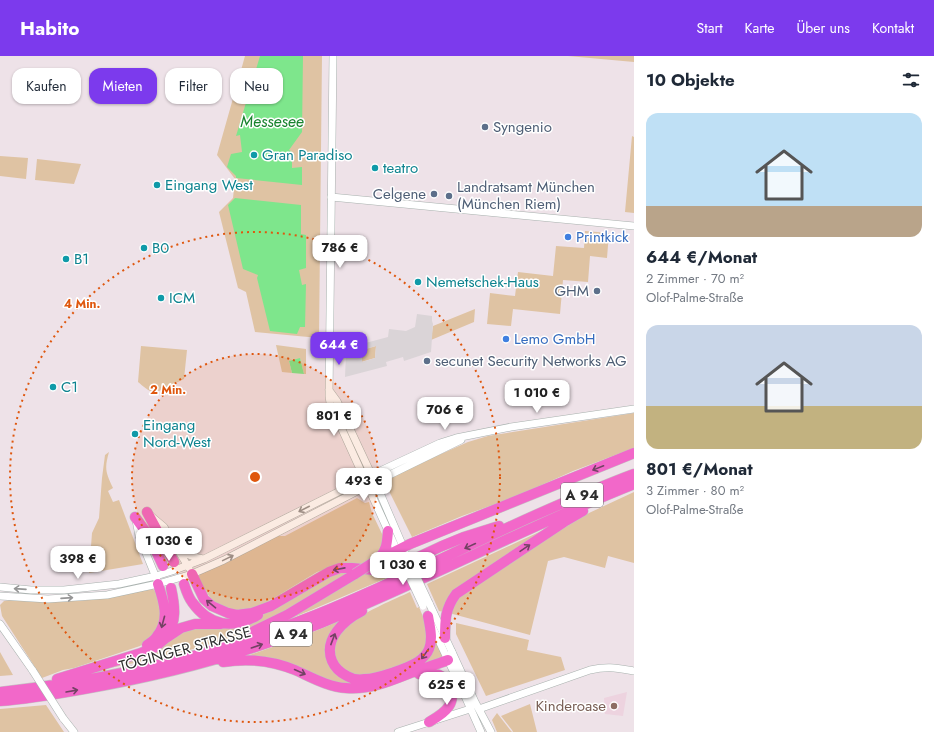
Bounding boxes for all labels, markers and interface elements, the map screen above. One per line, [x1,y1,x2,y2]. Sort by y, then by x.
text: Habito [20,15,79,42]
text: Start [697,18,723,38]
text: Karte [745,18,775,38]
text: Über uns [797,18,850,38]
text: Kontakt [872,18,914,38]
chip: Kaufen [12,68,81,104]
chip: Mieten [89,68,157,104]
chip: Filter [165,68,222,104]
chip: Neu [230,68,283,104]
text: 10 Objekte [646,68,735,92]
icon: filters [900,69,922,91]
water label: Messesee [240,110,304,133]
place label: Syngenio [493,116,552,138]
marker: Syngenio [480,122,490,132]
icon: home [748,139,820,211]
place label: Gran Paradiso [262,144,352,166]
marker: Gran Paradiso [249,150,259,160]
place label: teatro [383,157,418,179]
marker: teatro [370,163,380,173]
place label: Eingang West [165,174,253,196]
place label: Landratsamt München (München Riem) [457,176,595,215]
marker: Eingang West [152,180,162,190]
place label: Celgene [373,183,426,205]
marker: Celgene [429,189,439,199]
marker: Landratsamt München (München Riem) [444,191,454,201]
place label: Printkick [576,226,629,248]
marker: Printkick [563,232,573,242]
pin: 786 € [312,235,368,269]
place label: B0 [152,237,169,259]
text: 786 € [321,238,359,257]
marker: B0 [139,243,149,253]
text: 644 €/Monat [646,245,757,269]
place label: B1 [74,248,89,270]
marker: B1 [61,254,71,264]
text: 2 Zimmer · 70 m² [646,269,744,288]
place label: Nemetschek-Haus [426,271,539,293]
marker: Nemetschek-Haus [413,277,423,287]
place label: GHM [554,280,589,302]
marker: GHM [592,286,602,296]
place label: ICM [169,287,195,309]
text: Olof-Palme-Straße [646,288,743,307]
marker: ICM [156,293,166,303]
text: 4 Min. [64,295,101,313]
place label: Lemo GmbH [514,328,595,350]
pin: 644 € [311,332,367,366]
marker: Lemo GmbH [501,334,511,344]
text: 644 € [319,335,359,354]
place label: secunet Security Networks AG [435,350,627,372]
icon: home [748,351,820,423]
marker: secunet Security Networks AG [422,356,432,366]
place label: C1 [61,376,78,398]
pin: 1 010 € [500,380,574,414]
text: 2 Min. [150,381,186,399]
marker: C1 [48,382,58,392]
text: 1 010 € [514,383,560,402]
pin: 706 € [417,397,473,431]
text: 706 € [426,400,464,419]
pin: 801 € [306,403,362,437]
text: 801 € [316,406,352,425]
place label: Eingang Nord-West [143,414,211,453]
marker: Eingang Nord-West [130,429,140,439]
text: 801 €/Monat [646,457,753,481]
one-way arrow [592,464,604,472]
pin: 493 € [336,468,392,502]
centre of rings [248,470,262,484]
text: 493 € [345,471,383,490]
text: 3 Zimmer · 80 m² [646,481,744,500]
road number: A 94 [561,483,603,507]
text: Olof-Palme-Straße [646,500,743,519]
one-way arrow [298,506,310,513]
pin: 1 030 € [132,528,206,562]
text: 1 030 € [145,531,193,550]
one-way arrow [464,543,476,550]
one-way arrow [520,543,531,552]
pin: 398 € [50,546,106,580]
text: 398 € [59,549,97,568]
pin: 1 030 € [366,552,440,586]
one-way arrow [221,554,233,561]
text: 1 030 € [379,555,427,574]
one-way arrow [333,566,346,574]
one-way arrow [14,586,27,593]
one-way arrow [60,595,73,602]
one-way arrow [205,600,216,608]
one-way arrow [159,615,167,628]
street label: TÖGINGER STRASSE [116,621,254,677]
road number: A 94 [270,622,312,646]
one-way arrow [330,634,338,646]
one-way arrow [251,642,264,649]
one-way arrow [421,648,429,659]
one-way arrow [293,669,305,676]
pin: 625 € [419,672,475,706]
text: 625 € [428,675,466,694]
one-way arrow [65,687,78,695]
place label: Kinderoase [535,695,606,717]
marker: Kinderoase [609,701,619,711]

